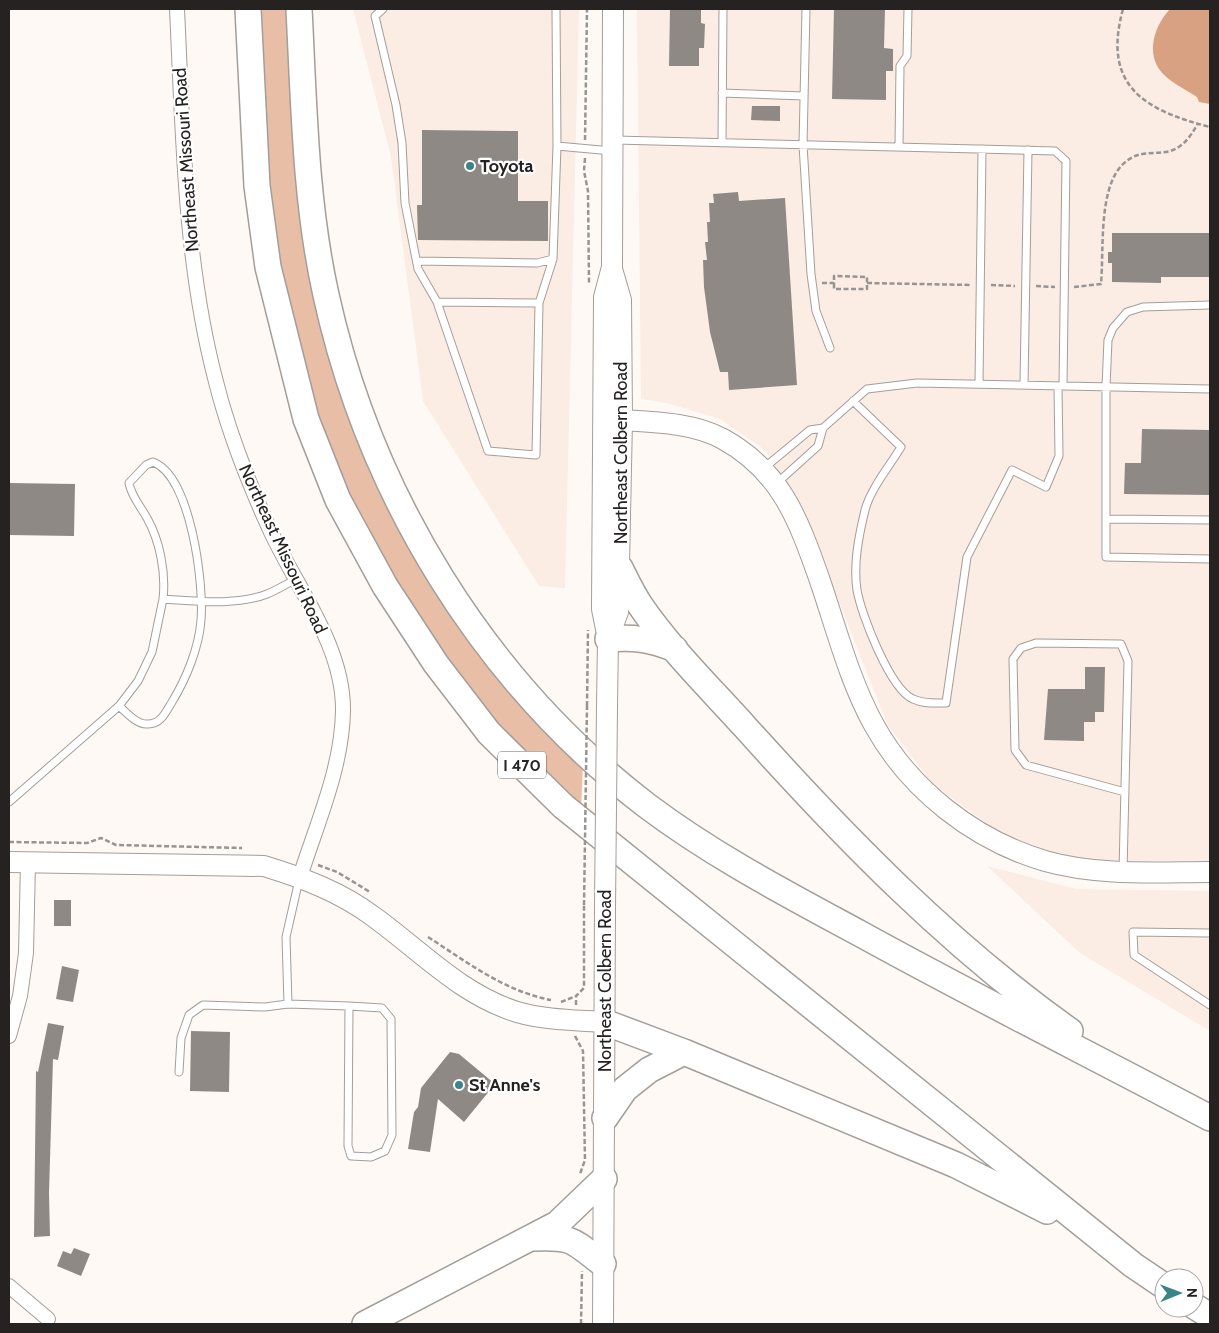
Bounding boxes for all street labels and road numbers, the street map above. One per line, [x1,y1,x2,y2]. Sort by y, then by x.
street label: Northeast Missouri Road [169,67,203,253]
street label: Northeast Colbern Road [610,362,632,544]
street label: Northeast Missouri Road [234,461,332,637]
road number: I 470 [498,752,546,778]
street label: Northeast Colbern Road [594,890,616,1072]

